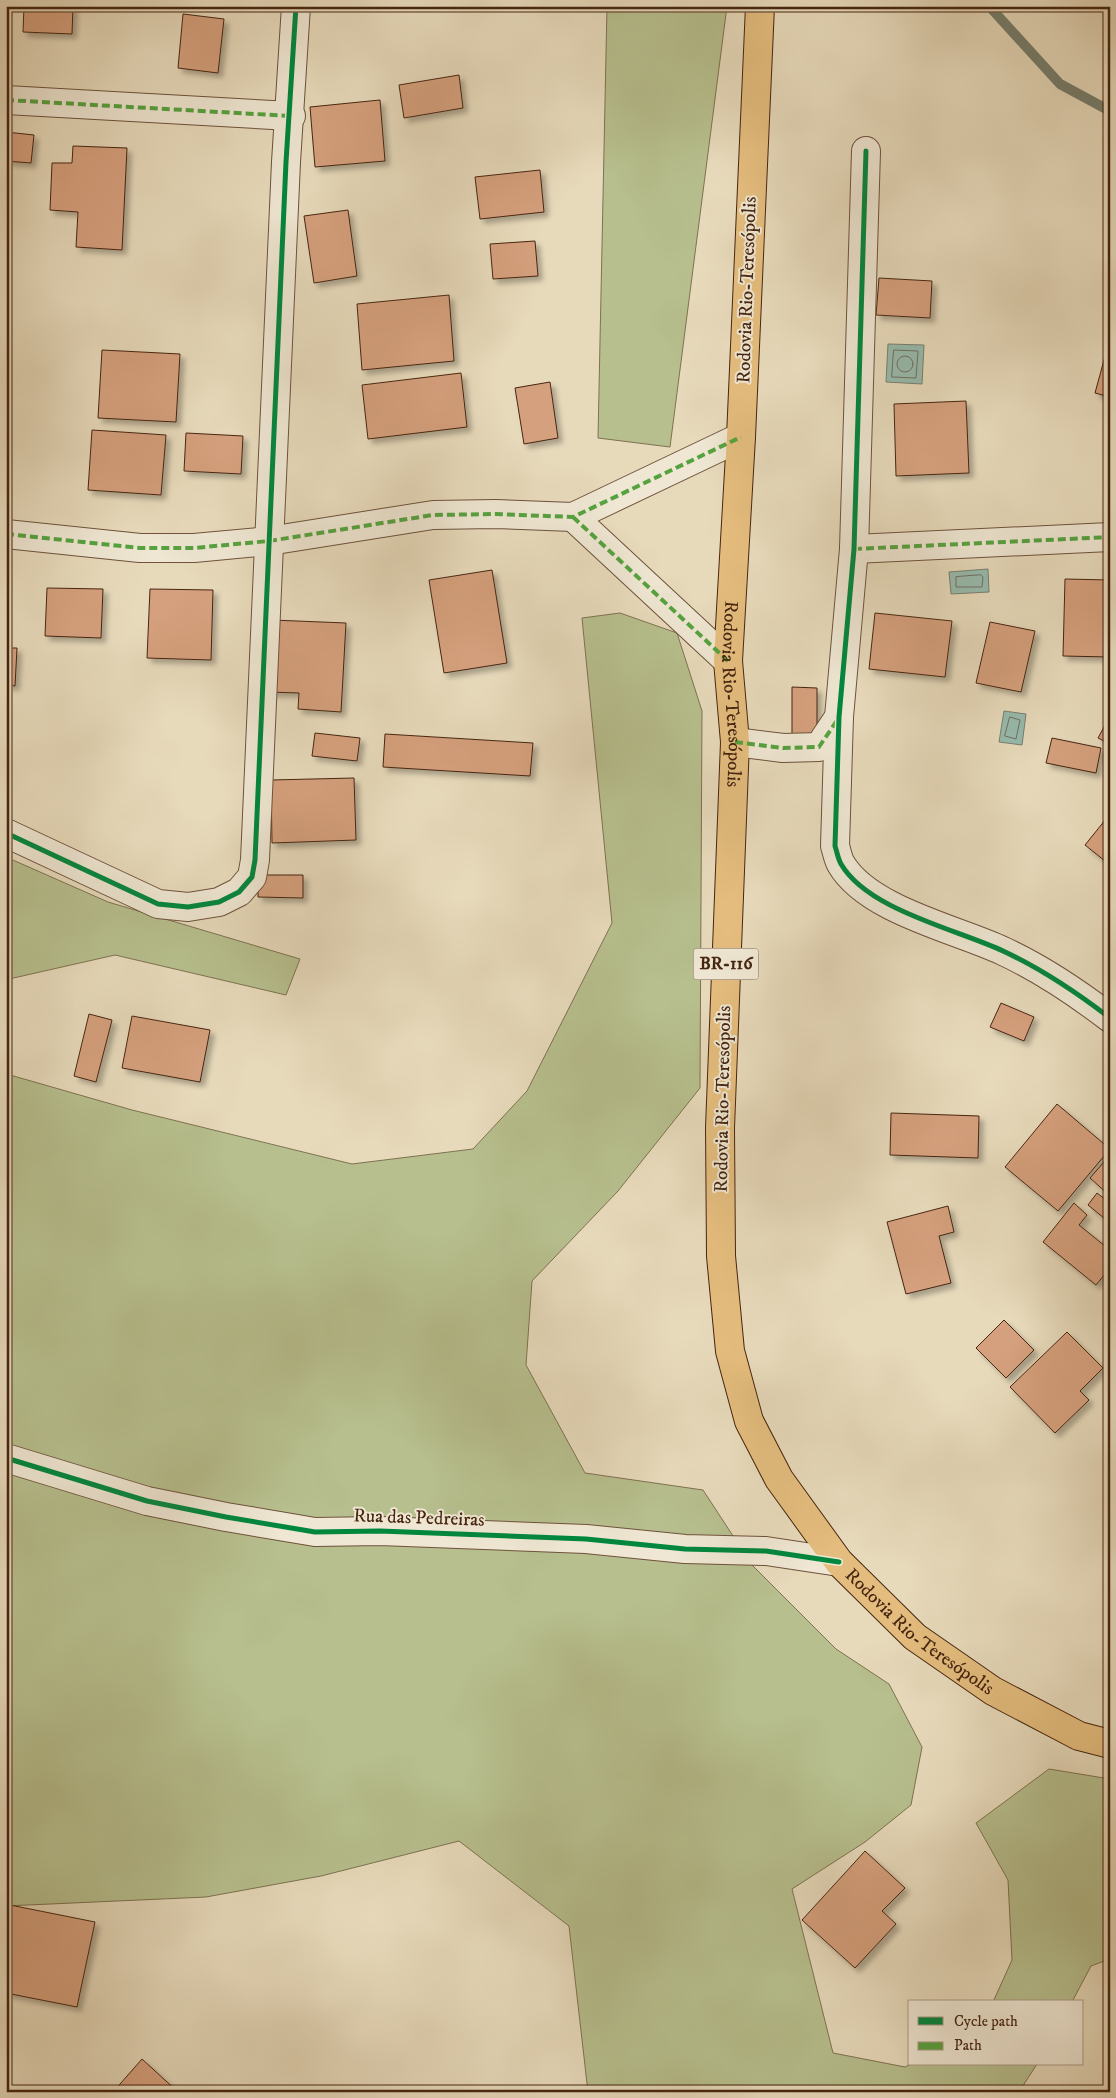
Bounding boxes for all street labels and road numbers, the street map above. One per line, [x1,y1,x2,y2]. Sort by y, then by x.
street label: Rodovia Rio-Teresópolis [732,196,762,384]
street label: Rodovia Rio-Teresópolis [716,600,747,788]
road number: BR-116 [694,949,758,980]
street label: Rodovia Rio-Teresópolis [710,1005,736,1193]
street label: Rua das Pedreiras [353,1504,485,1532]
street label: Rodovia Rio-Teresópolis [840,1563,999,1700]

